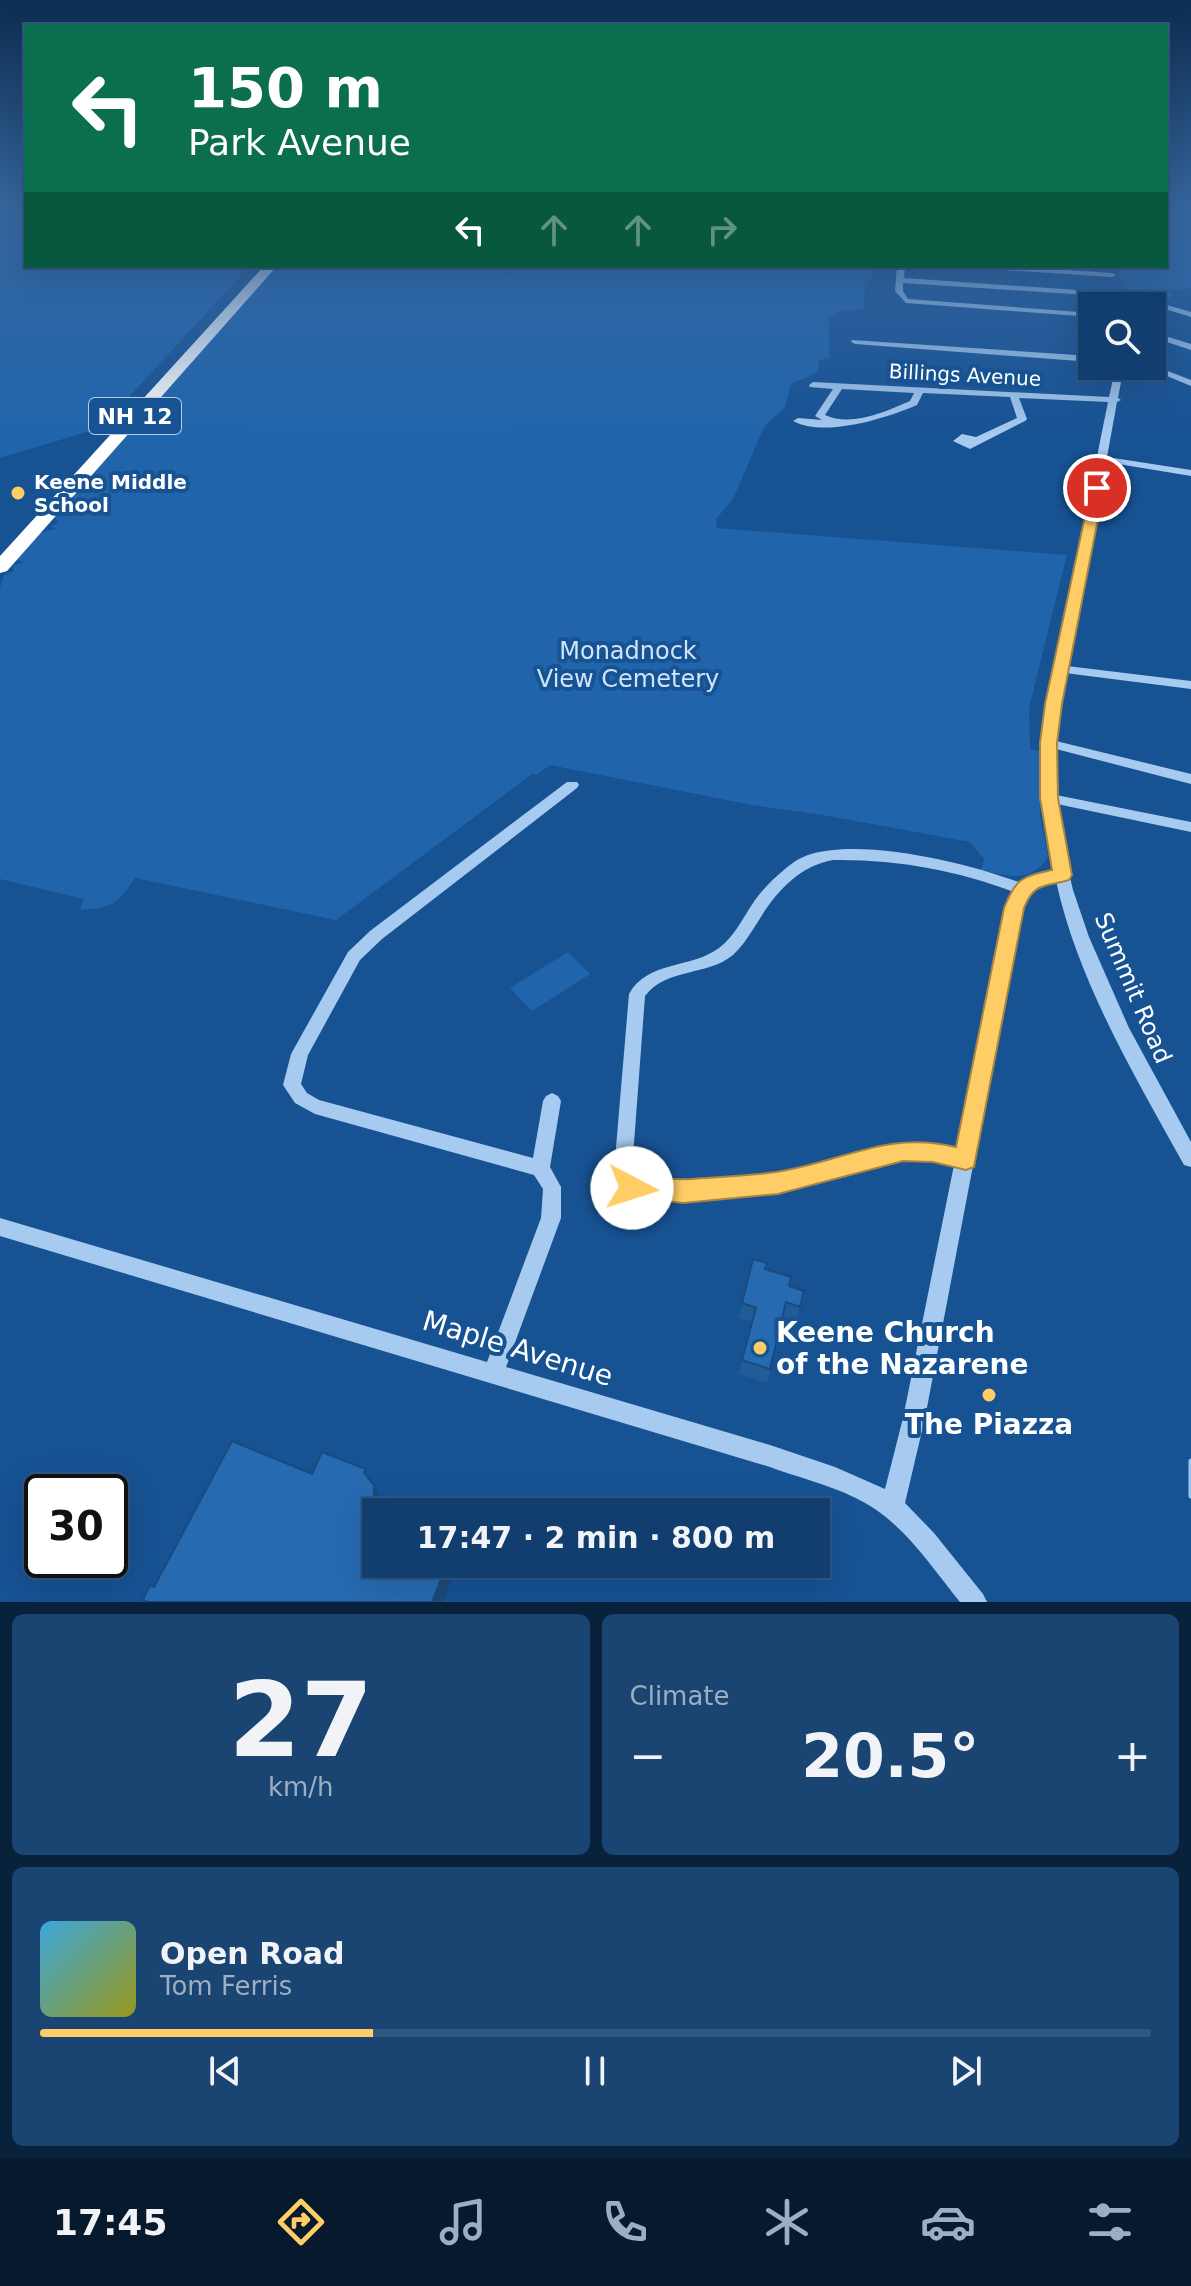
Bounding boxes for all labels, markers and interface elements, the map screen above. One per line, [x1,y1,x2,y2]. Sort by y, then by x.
text: 150 m [188,55,383,120]
icon: left [56,56,160,160]
text: Park Avenue [188,122,411,163]
icon: left [448,208,492,252]
icon: ahead [532,208,576,252]
icon: ahead [616,208,660,252]
icon: right [700,208,744,252]
map controls [1078,292,1166,380]
button: search [1078,292,1166,380]
street label: Billings Avenue [888,359,1042,391]
road number: NH 12 [89,398,181,434]
pin [1063,454,1131,522]
icon: arrive [1075,466,1119,510]
place label: Keene Middle School [34,470,187,517]
marker: Keene Middle School [9,484,27,502]
park label: Monadnock View Cemetery [537,637,719,693]
street label: Summit Road [1089,908,1177,1068]
position arrow [590,1146,674,1230]
street label: Maple Avenue [419,1304,617,1393]
place label: Keene Church of the Nazarene [776,1316,1028,1381]
marker: Keene Church of the Nazarene [751,1339,769,1357]
marker: The Piazza [980,1386,998,1404]
place label: The Piazza [905,1408,1073,1441]
speed limit sign: 30 [24,1474,128,1578]
text: 17:47 · 2 min · 800 m [417,1520,775,1555]
text: 27 [228,1659,373,1781]
text: Climate [630,1681,730,1711]
text: 20.5° [801,1721,979,1791]
text: − [630,1730,666,1781]
text: + [1114,1730,1151,1781]
text: km/h [268,1772,334,1802]
text: Open Road [160,1936,345,1971]
text: Tom Ferris [160,1971,292,2001]
icon: previous [203,2049,247,2093]
icon: pause [573,2049,617,2093]
icon: next [944,2049,988,2093]
icon: directions [273,2194,329,2250]
icon: music [435,2194,491,2250]
icon: phone [597,2194,653,2250]
icon: climate [759,2194,815,2250]
icon: car [920,2194,976,2250]
icon: filters [1082,2194,1138,2250]
text: 17:45 [53,2202,167,2243]

